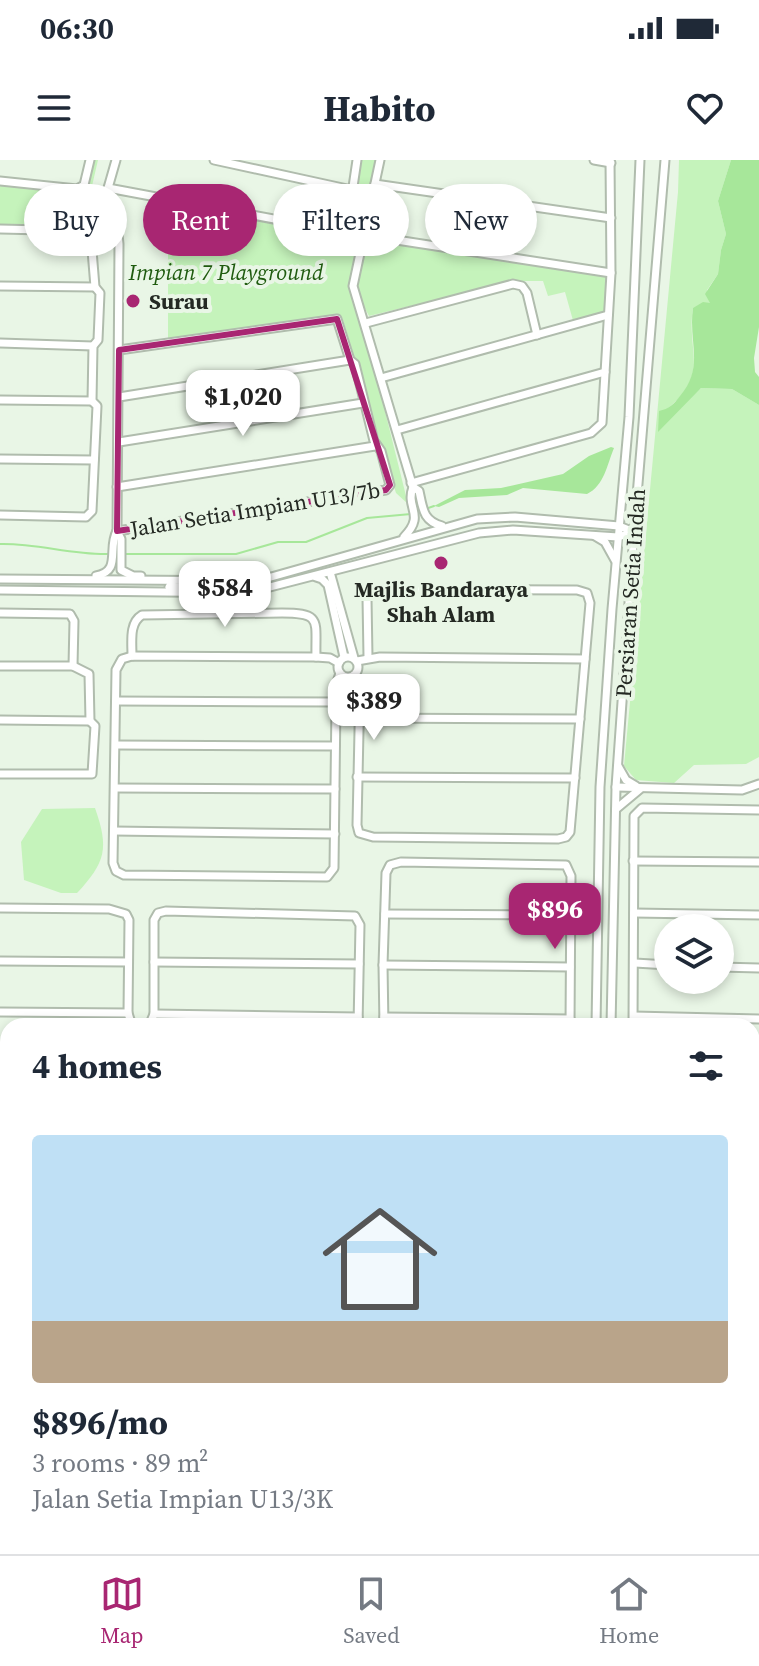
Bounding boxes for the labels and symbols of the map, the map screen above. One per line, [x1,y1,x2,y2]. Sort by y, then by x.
park label: Impian 7 Playground [127,257,324,287]
place label: Surau [149,286,209,316]
marker: Surau [124,292,142,310]
pin: $1,020 [178,370,308,438]
street label: Jalan Setia Impian U13/7b [127,474,382,544]
street label: Persiaran Setia Indah [608,488,652,698]
marker: Majlis Bandaraya Shah Alam [432,554,450,572]
pin: $584 [178,561,272,629]
place label: Majlis Bandaraya Shah Alam [354,574,528,629]
pin: $389 [327,674,421,742]
pin: $896 [508,883,602,951]

